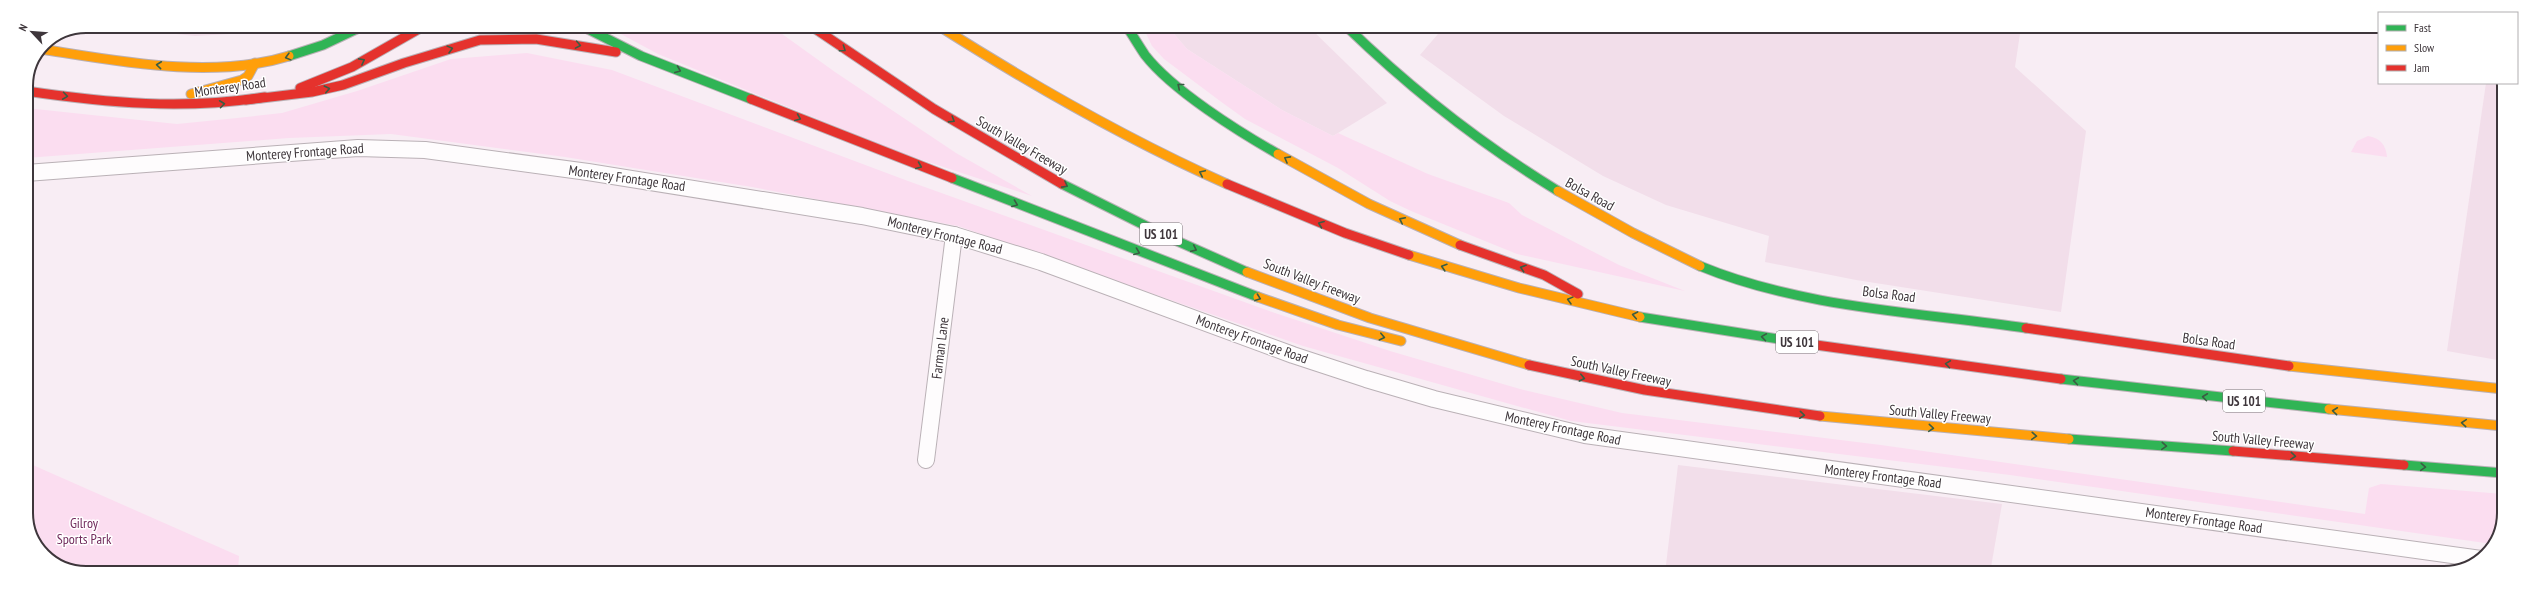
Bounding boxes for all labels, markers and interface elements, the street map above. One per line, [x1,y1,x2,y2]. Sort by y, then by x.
north arrow [12,12,52,52]
legend [2378,12,2518,84]
text: Fast [2414,20,2432,35]
text: N [15,22,31,33]
text: Slow [2414,40,2435,55]
one-way arrow [575,41,581,49]
one-way arrow [839,44,846,51]
one-way arrow [447,46,453,54]
one-way arrow [285,52,292,60]
one-way arrow [358,58,365,65]
text: Jam [2413,60,2430,75]
one-way arrow [156,61,162,70]
one-way arrow [673,65,681,73]
street label: Monterey Road [193,73,267,101]
one-way arrow [1177,84,1184,91]
one-way arrow [323,86,330,94]
one-way arrow [62,91,68,100]
one-way arrow [219,99,225,108]
street label: South Valley Freeway [973,112,1071,179]
one-way arrow [795,114,802,122]
one-way arrow [948,116,955,123]
street label: Monterey Frontage Road [246,139,364,165]
one-way arrow [1284,156,1291,164]
street label: Monterey Frontage Road [567,161,687,195]
one-way arrow [916,162,923,170]
one-way arrow [1199,170,1206,178]
street label: Bolsa Road [1562,173,1618,215]
one-way arrow [1060,180,1068,188]
one-way arrow [1012,200,1019,208]
street label: Monterey Frontage Road [886,212,1004,258]
one-way arrow [1399,217,1406,225]
one-way arrow [1318,220,1325,228]
road number: US 101 [1140,223,1182,245]
one-way arrow [1190,244,1197,252]
one-way arrow [1133,247,1140,255]
street label: South Valley Freeway [1261,254,1364,308]
one-way arrow [1441,263,1448,271]
one-way arrow [1519,264,1526,273]
street label: Bolsa Road [1862,282,1916,306]
one-way arrow [1255,293,1262,301]
one-way arrow [1567,296,1574,305]
street label: Monterey Frontage Road [1194,310,1310,368]
one-way arrow [1632,312,1639,320]
street label: Farman Lane [927,316,953,380]
street label: Bolsa Road [2181,328,2237,354]
road number: US 101 [1776,331,1818,353]
one-way arrow [1379,333,1385,341]
one-way arrow [1760,333,1767,342]
street label: South Valley Freeway [1569,352,1674,391]
one-way arrow [1945,360,1951,369]
one-way arrow [1579,373,1585,381]
one-way arrow [2073,377,2080,386]
road number: US 101 [2223,390,2265,412]
one-way arrow [2202,393,2209,402]
street label: South Valley Freeway [1888,401,1992,427]
street label: Monterey Frontage Road [1504,407,1622,449]
one-way arrow [2332,407,2338,416]
one-way arrow [1799,410,1805,419]
one-way arrow [2461,418,2467,427]
one-way arrow [1928,423,1934,432]
street label: South Valley Freeway [2211,427,2315,453]
one-way arrow [2031,431,2037,440]
one-way arrow [2161,442,2167,451]
one-way arrow [2290,452,2296,461]
street label: Monterey Frontage Road [1823,460,1943,492]
one-way arrow [2420,462,2426,471]
street label: Monterey Frontage Road [2144,503,2264,537]
park label: Gilroy Sports Park [57,514,112,548]

